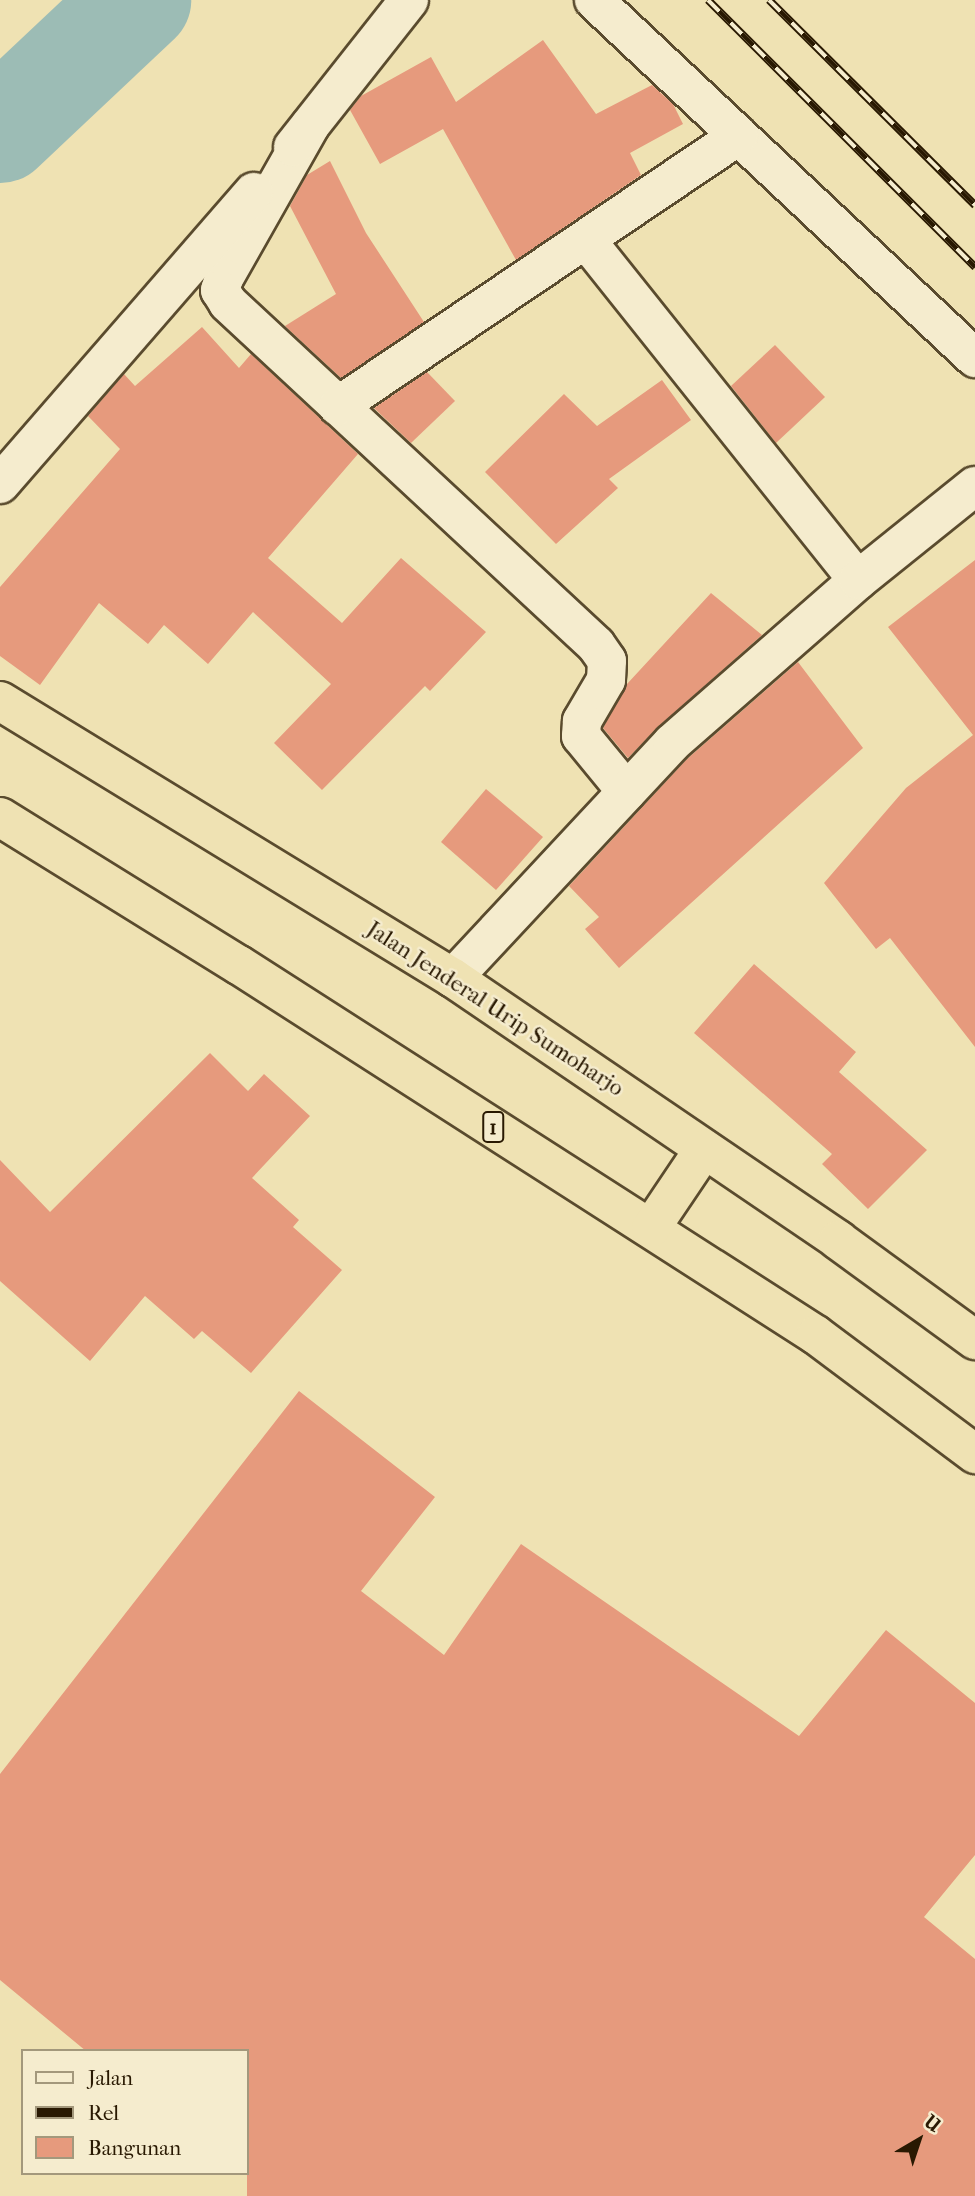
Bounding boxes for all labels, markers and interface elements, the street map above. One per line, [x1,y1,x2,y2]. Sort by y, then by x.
street label: Jalan Jenderal Urip Sumoharjo [361,916,629,1102]
road number: 1 [481,1110,505,1144]
legend [21,2049,248,2175]
text: Jalan [88,2066,133,2090]
text: Rel [88,2101,119,2125]
north arrow [884,2105,954,2175]
text: U [920,2110,945,2137]
text: Bangunan [88,2136,181,2160]

